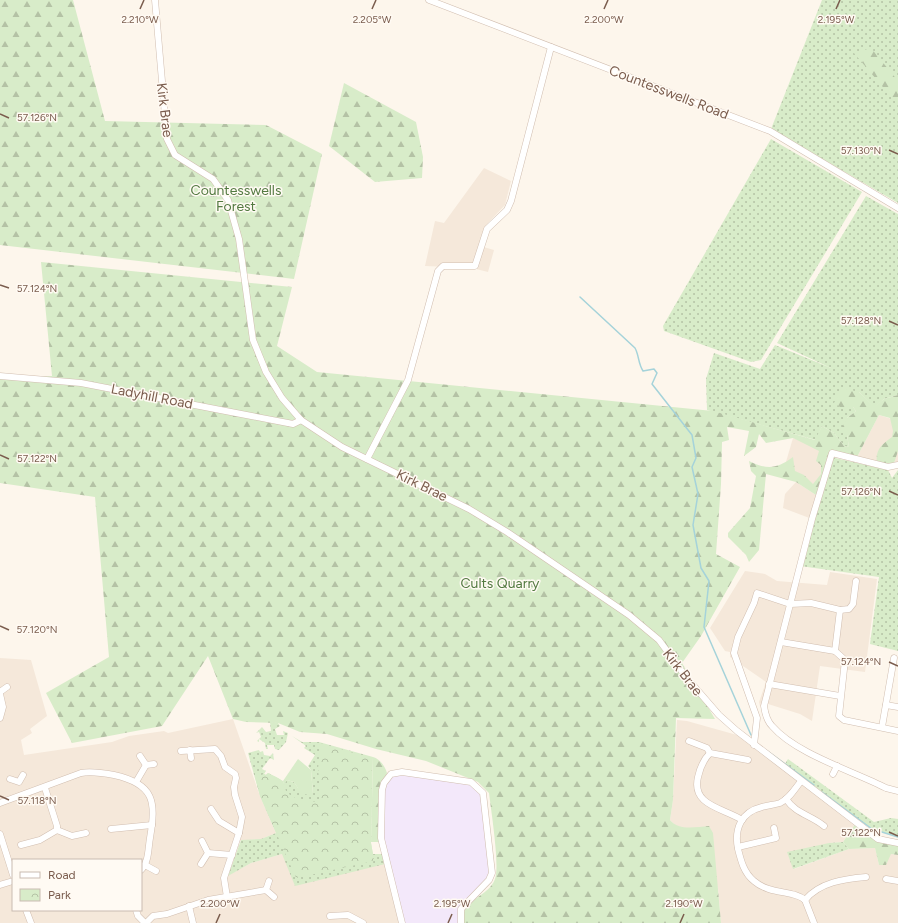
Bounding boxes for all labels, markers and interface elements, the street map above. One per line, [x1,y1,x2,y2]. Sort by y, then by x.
text: 2.210°W [121,13,159,26]
text: 2.205°W [353,13,392,26]
text: 2.200°W [584,13,624,26]
text: 2.195°W [818,13,855,26]
street label: Countesswells Road [607,62,731,123]
street label: Kirk Brae [153,82,176,139]
text: 57.126°N [17,111,57,124]
text: 57.130°N [841,144,881,157]
park label: Countesswells Forest [191,182,281,215]
text: 57.124°N [17,282,57,295]
text: 57.128°N [841,314,881,327]
street label: Ladyhill Road [110,380,194,413]
text: 57.122°N [17,452,57,465]
street label: Kirk Brae [393,466,450,505]
text: 57.126°N [841,485,881,498]
park label: Cults Quarry [461,575,540,592]
text: 57.120°N [17,623,57,636]
street label: Kirk Brae [659,645,706,699]
text: 57.124°N [841,655,881,668]
text: 57.118°N [17,794,57,807]
text: 57.122°N [841,826,881,839]
legend [12,859,142,911]
text: Road [48,868,76,882]
text: Park [48,888,71,902]
text: 2.200°W [200,897,240,910]
text: 2.195°W [434,897,471,910]
text: 2.190°W [665,897,703,910]

